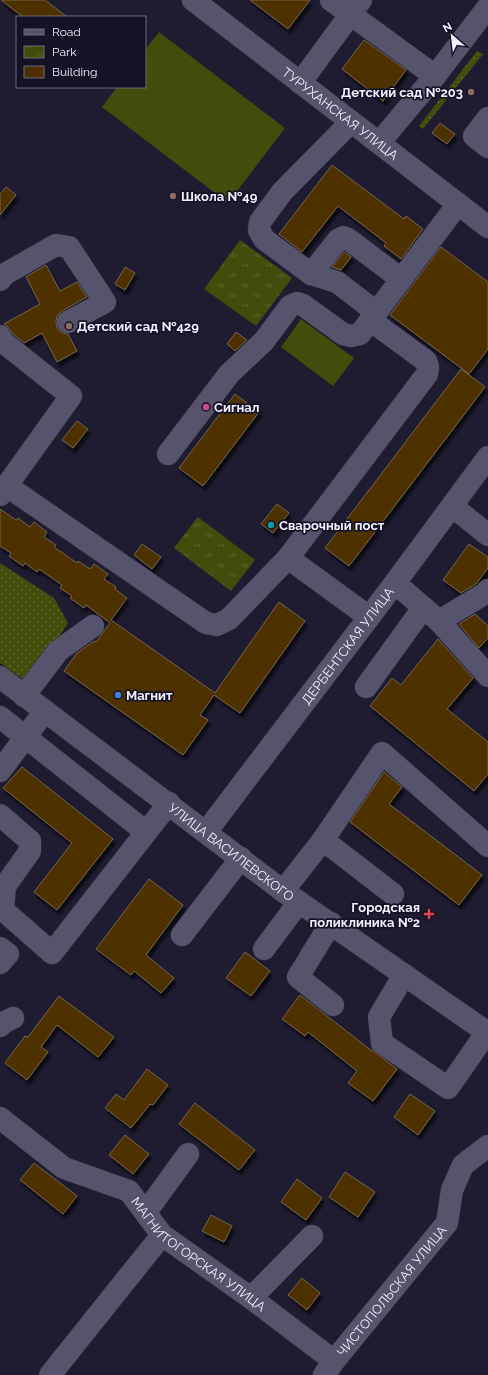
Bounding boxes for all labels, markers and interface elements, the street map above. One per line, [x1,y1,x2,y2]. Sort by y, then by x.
legend [16,16,146,88]
north arrow [432,16,472,56]
text: N [441,20,454,35]
text: Road [52,25,81,39]
text: Park [52,45,77,59]
text: Building [52,65,98,79]
street label: ТУРУХАНСКАЯ УЛИЦА [279,65,401,163]
place label: Детский сад №203 [341,85,463,100]
marker: Детский сад №203 [466,87,476,97]
place label: Школа №49 [181,189,258,204]
marker: Школа №49 [168,191,178,201]
place label: Детский сад №429 [77,319,199,334]
marker: Детский сад №429 [64,321,74,331]
place label: Сигнал [214,400,259,415]
marker: Сигнал [201,402,211,412]
place label: Сварочный пост [279,518,385,533]
marker: Сварочный пост [266,520,276,530]
street label: ДЕРБЕНТСКАЯ УЛИЦА [299,584,397,707]
place label: Магнит [126,688,173,703]
marker: Магнит [113,690,123,700]
street label: УЛИЦА ВАСИЛЕВСКОГО [165,800,297,904]
place label: Городская поликлиника №2 [310,900,420,930]
marker: Городская поликлиника №2 [423,908,435,920]
street label: МАГНИТОГОРСКАЯ УЛИЦА [128,1194,269,1315]
street label: ЧИСТОПОЛЬСКАЯ УЛИЦА [334,1223,450,1359]

